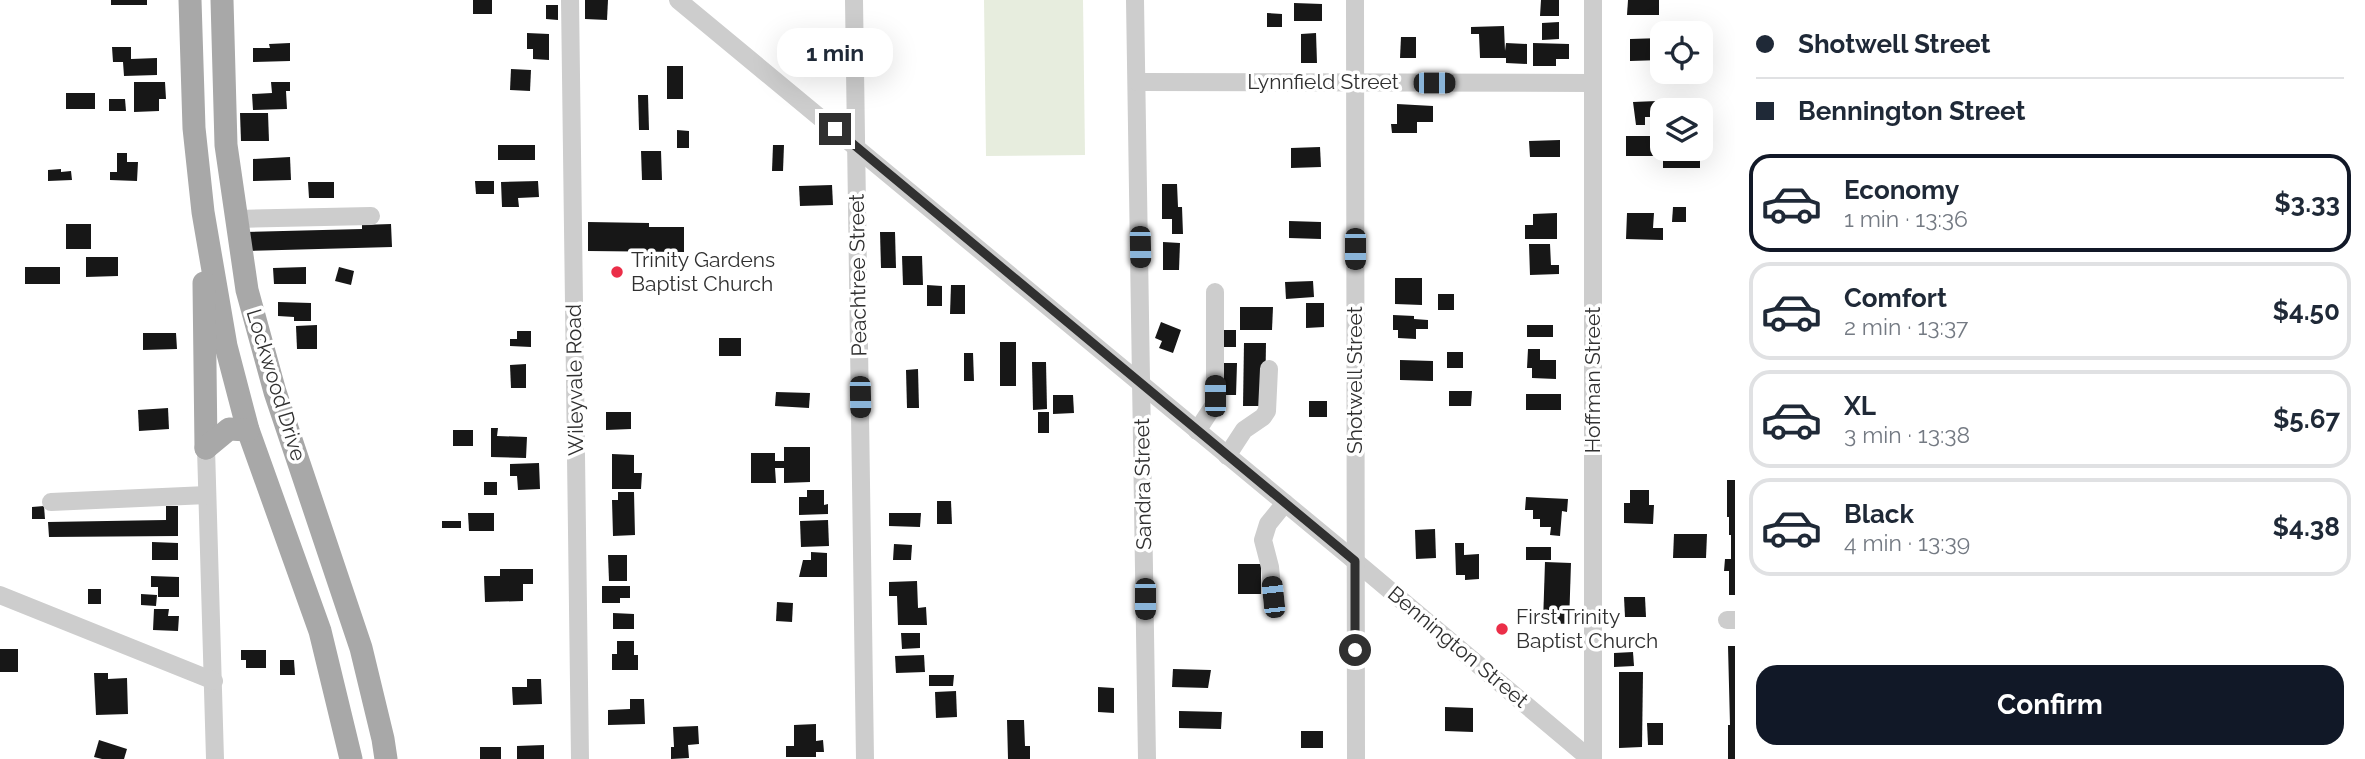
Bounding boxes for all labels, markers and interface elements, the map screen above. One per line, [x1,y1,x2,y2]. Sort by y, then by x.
map controls [1650,21,1713,161]
button: locate [1650,21,1713,84]
callout: 1 min [777,27,893,76]
text: Shotwell Street [1798,29,1990,59]
text: 1 min [806,39,864,66]
street label: Lynnfield Street [1247,69,1399,94]
car [1414,73,1456,94]
text: Bennington Street [1798,96,2025,126]
button: layers [1650,98,1713,161]
route end [819,113,851,145]
icon: car [1760,172,1823,235]
text: Economy [1844,175,1959,205]
text: $3.33 [2274,188,2340,218]
street label: Peachtree Street [844,194,871,357]
text: 1 min · 13:36 [1844,205,1968,232]
car [1130,226,1151,268]
car [1345,228,1366,270]
place label: Trinity Gardens Baptist Church [631,247,775,296]
marker: Trinity Gardens Baptist Church [609,264,625,280]
icon: car [1760,280,1823,343]
text: Comfort [1844,283,1947,313]
text: $4.50 [2272,296,2340,326]
street label: Wileyvale Road [561,304,588,456]
street label: Lockwood Drive [242,306,311,464]
street label: Shotwell Street [1342,306,1367,454]
street label: Hoffman Street [1580,307,1605,453]
text: 2 min · 13:37 [1844,313,1968,340]
car [1205,375,1226,417]
car [850,376,871,418]
icon: car [1760,388,1823,451]
text: XL [1844,391,1876,421]
text: $5.67 [2273,404,2340,434]
street label: Sandra Street [1129,418,1156,550]
text: 3 min · 13:38 [1844,421,1970,448]
icon: car [1760,496,1823,559]
text: Black [1844,499,1914,529]
text: $4.38 [2273,512,2340,542]
text: 4 min · 13:39 [1844,529,1970,556]
car [1261,575,1286,619]
car [1135,578,1156,620]
street label: Bennington Street [1383,581,1534,713]
place label: First Trinity Baptist Church [1516,604,1658,653]
marker: First Trinity Baptist Church [1494,621,1510,637]
route start [1339,634,1371,666]
button: Confirm [1756,665,2344,745]

